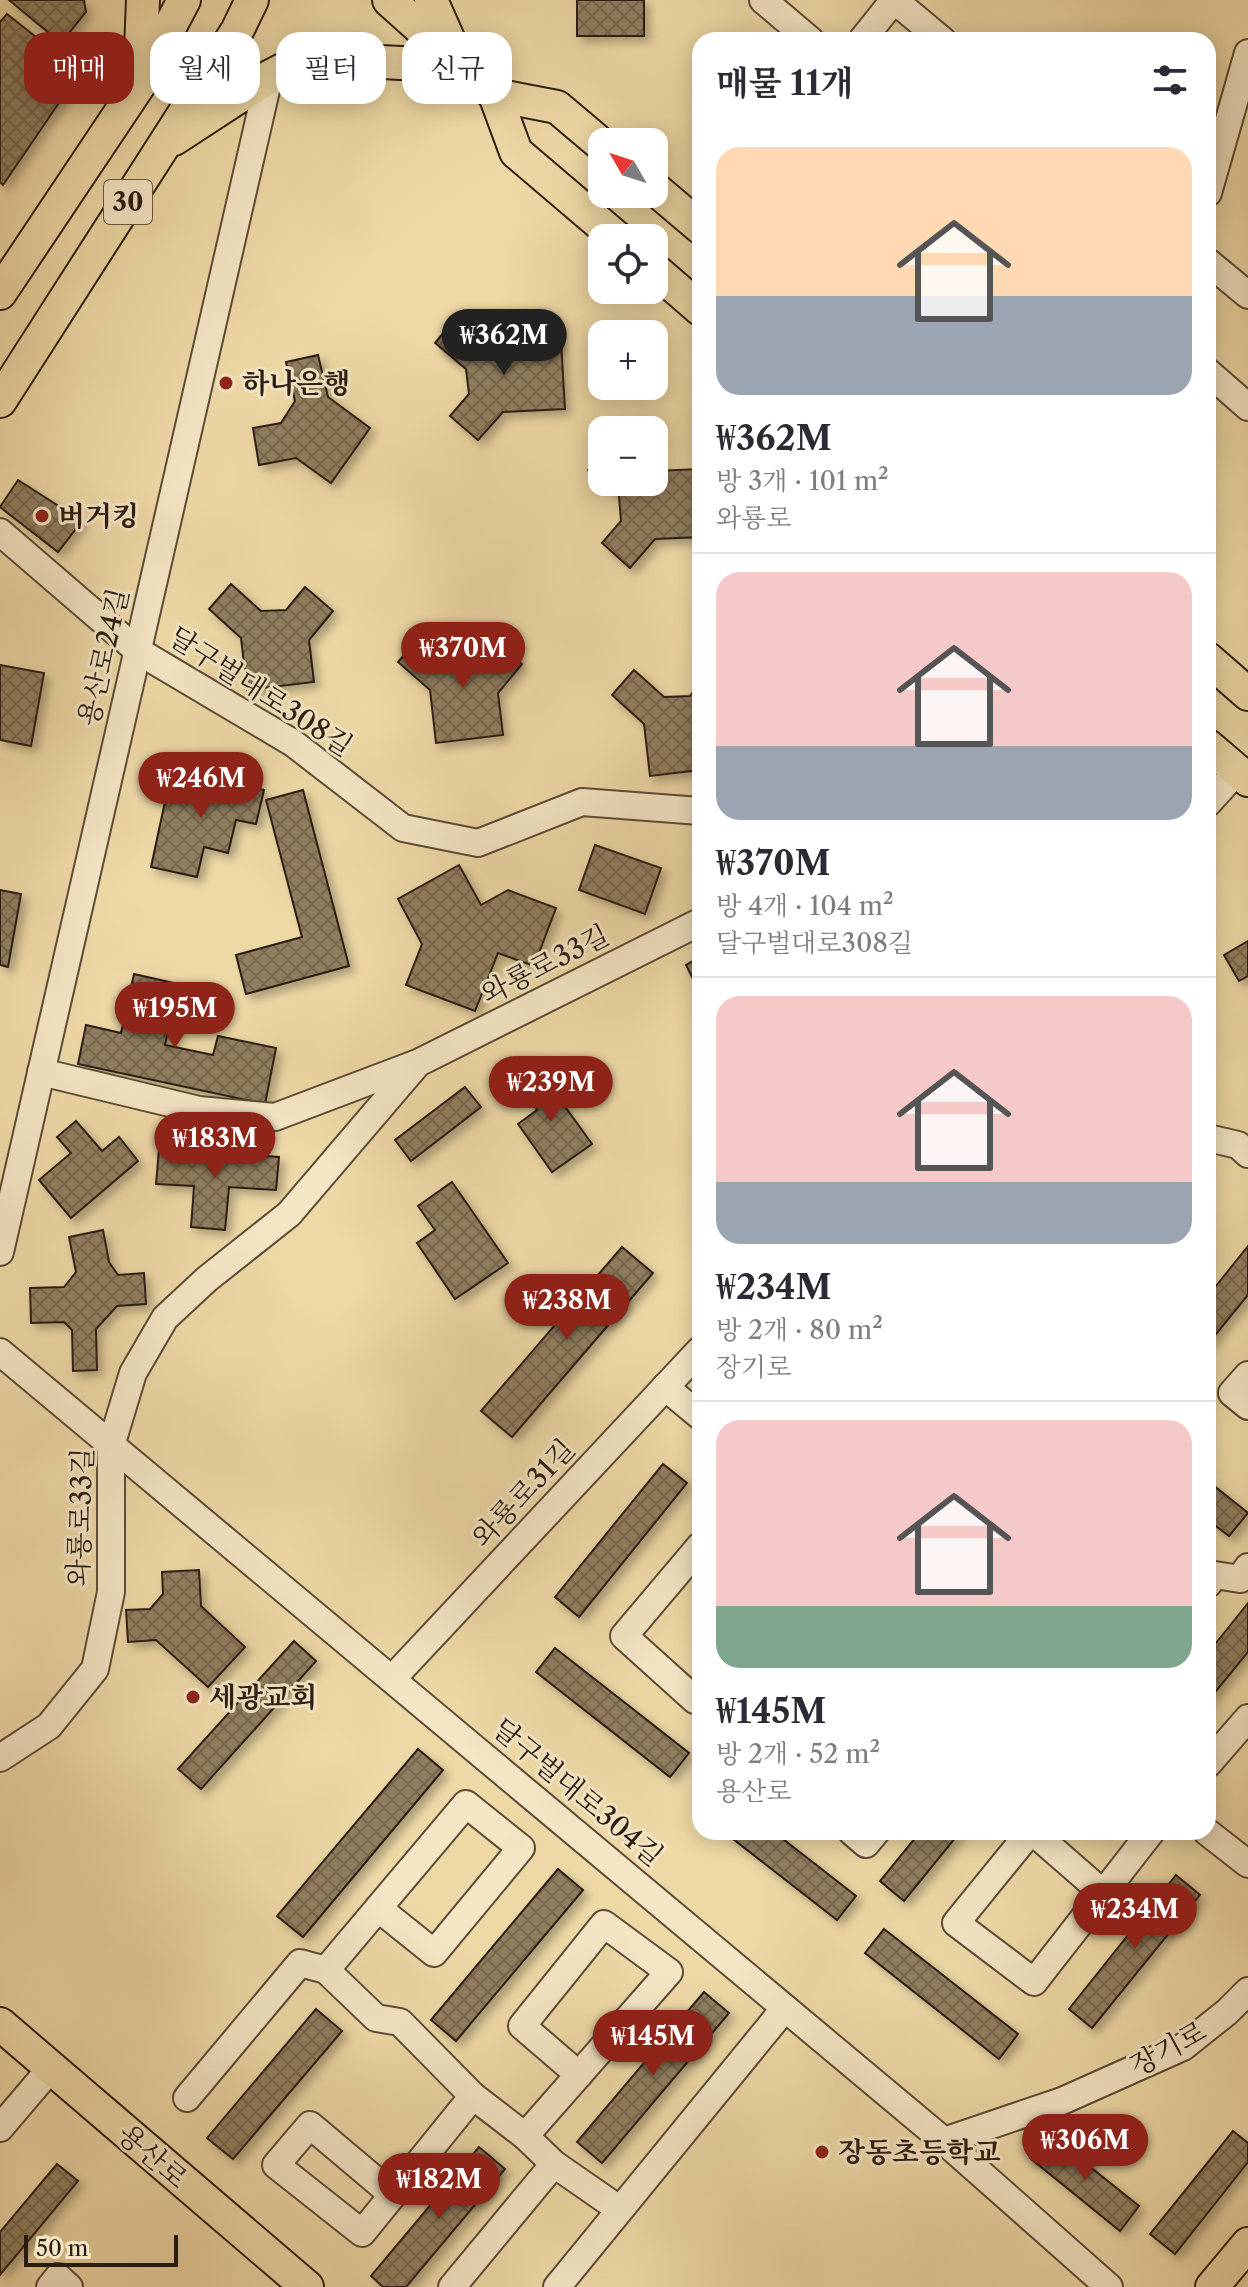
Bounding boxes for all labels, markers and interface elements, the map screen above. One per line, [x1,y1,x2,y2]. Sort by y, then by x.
chip: 매매 [24,32,134,104]
chip: 월세 [150,32,260,104]
chip: 필터 [276,32,386,104]
chip: 신규 [402,32,512,104]
icon: filters [1148,58,1192,102]
text: 매물 11개 [716,62,854,104]
north arrow [588,128,668,208]
map controls [588,128,668,496]
road number: 30 [104,180,152,224]
icon: home [882,199,1026,343]
button: locate [588,224,668,304]
pin: ₩362M [448,309,560,377]
text: ₩362M [460,319,548,351]
button: + [588,320,668,400]
place label: 하나은행 [242,366,350,400]
marker: 하나은행 [217,374,235,392]
button: − [588,416,668,496]
text: ₩362M [716,417,832,459]
text: 방 3개 · 101 m² [716,465,889,497]
place label: 버거킹 [58,499,139,533]
text: 와룡로 [716,502,791,534]
marker: 버거킹 [33,507,51,525]
street label: 용산로24길 [71,585,135,729]
street label: 달구벌대로308길 [163,619,359,763]
pin: ₩370M [407,622,519,690]
icon: home [882,624,1026,768]
text: ₩370M [419,632,507,664]
pin: ₩246M [145,752,257,820]
text: ₩246M [156,762,246,794]
text: ₩370M [716,842,831,884]
text: 방 4개 · 104 m² [716,890,894,922]
street label: 와룡로33길 [475,917,615,1011]
text: 달구벌대로308길 [716,927,913,959]
pin: ₩195M [119,982,231,1050]
text: ₩195M [133,992,217,1024]
icon: home [882,1048,1026,1192]
pin: ₩239M [495,1056,607,1124]
text: ₩239M [507,1066,595,1098]
pin: ₩183M [159,1112,271,1180]
text: ₩183M [172,1122,258,1154]
text: ₩234M [716,1266,832,1308]
pin: ₩238M [511,1274,623,1342]
text: ₩238M [523,1284,611,1316]
text: 방 2개 · 80 m² [716,1314,883,1346]
text: 장기로 [716,1351,791,1383]
street label: 와룡로31길 [464,1432,582,1554]
street label: 와룡로33길 [61,1447,99,1587]
icon: home [882,1472,1026,1616]
place label: 세광교회 [209,1680,317,1714]
marker: 세광교회 [184,1688,202,1706]
text: ₩145M [716,1690,826,1732]
street label: 달구벌대로304길 [486,1711,670,1873]
text: 방 2개 · 52 m² [716,1738,880,1770]
text: 용산로 [716,1775,791,1807]
pin: ₩234M [1079,1883,1191,1951]
text: ₩234M [1091,1893,1179,1925]
pin: ₩145M [597,2010,709,2078]
street label: 장기로 [1124,2013,1212,2083]
text: ₩145M [611,2020,695,2052]
pin: ₩306M [1029,2114,1141,2182]
street label: 용산로 [111,2117,195,2195]
text: ₩306M [1040,2124,1130,2156]
place label: 장동초등학교 [838,2135,1000,2169]
marker: 장동초등학교 [813,2143,831,2161]
pin: ₩182M [383,2153,495,2221]
text: ₩182M [396,2163,482,2195]
scale bar [24,2231,178,2267]
text: 50 m [36,2235,88,2262]

